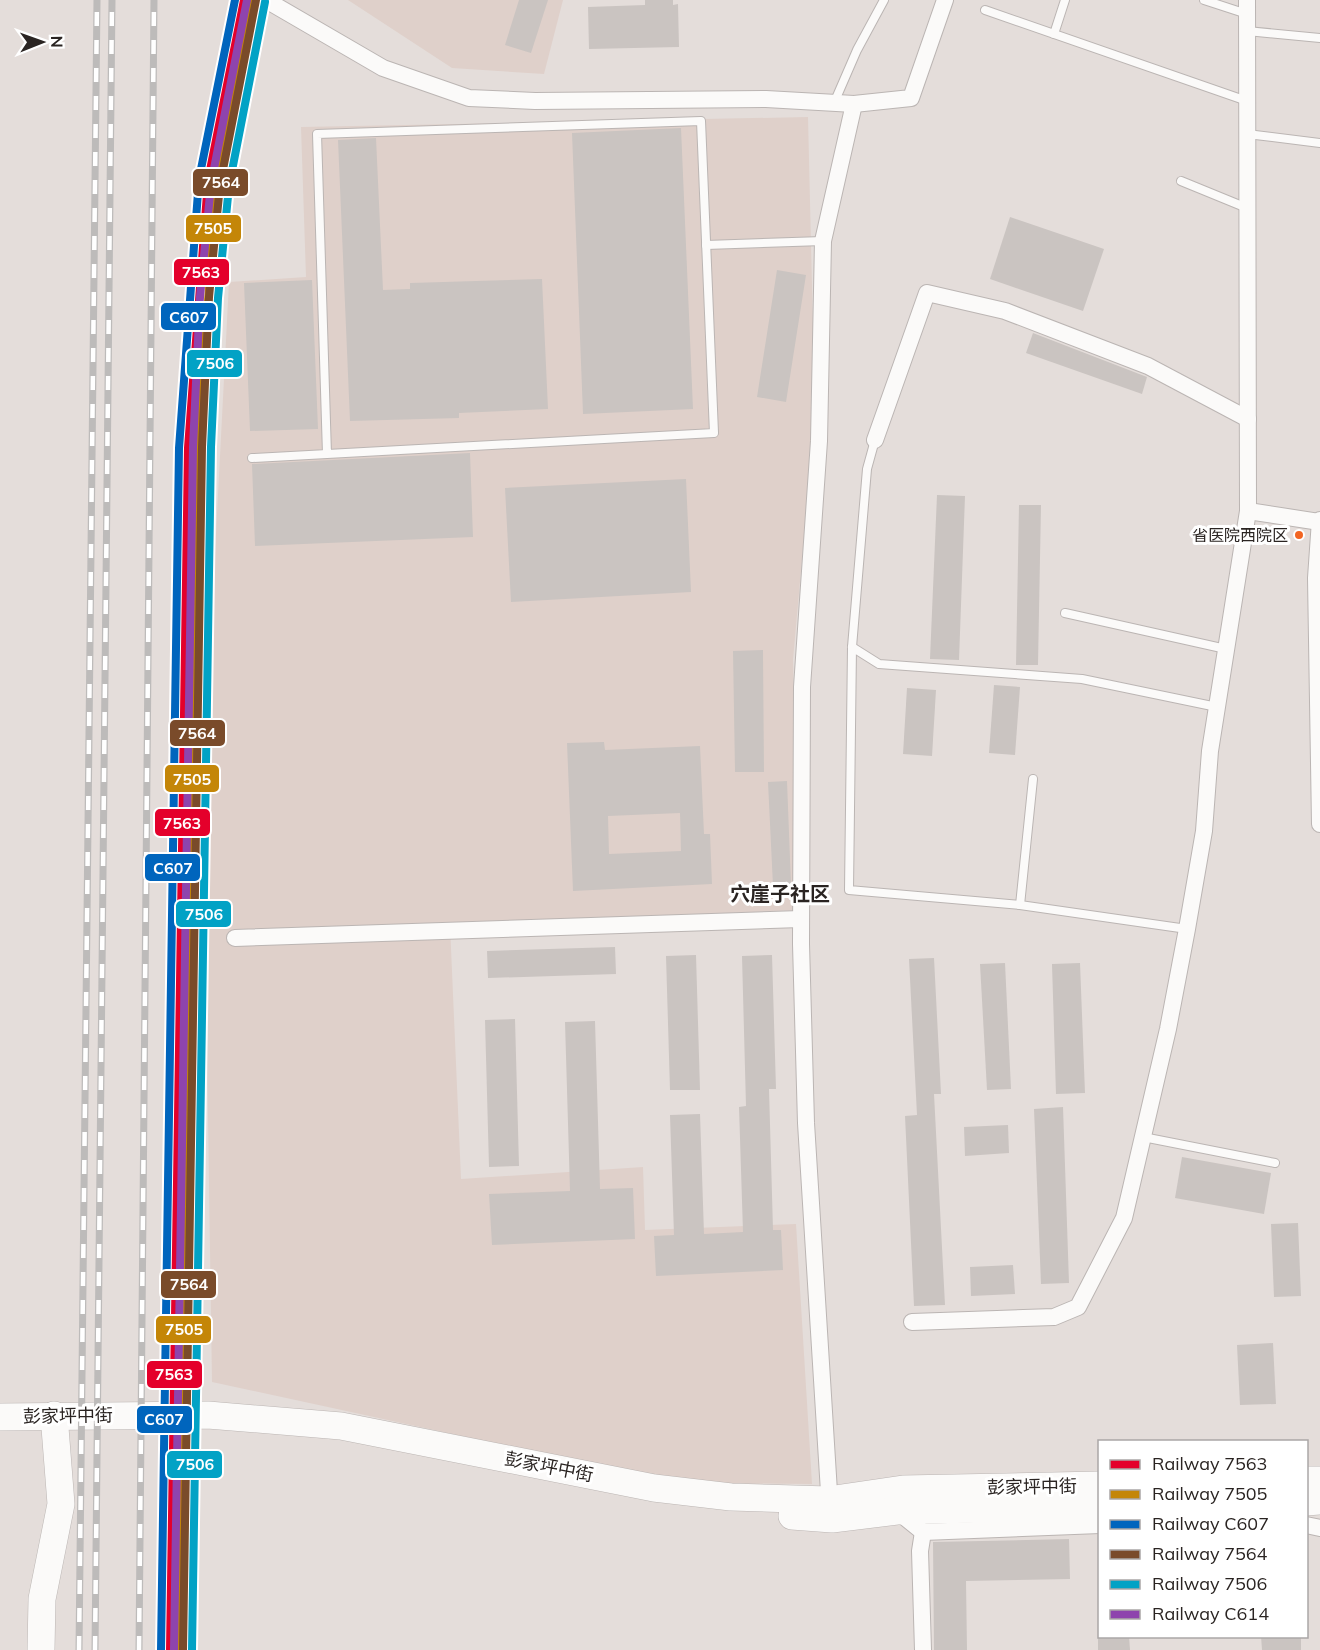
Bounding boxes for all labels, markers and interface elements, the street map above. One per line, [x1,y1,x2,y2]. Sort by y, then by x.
north arrow [12,12,72,72]
text: N [47,36,67,48]
line badge: 7564 [192,168,249,197]
text: 7564 [202,172,241,192]
line badge: 7505 [185,214,242,243]
text: 7505 [194,218,233,238]
line badge: 7563 [173,258,230,286]
text: 7563 [182,262,220,282]
line badge: C607 [160,302,217,331]
text: C607 [169,307,209,327]
line badge: 7506 [186,349,243,378]
text: 7506 [196,353,235,373]
place label: 省医院西院区 [1192,525,1288,545]
marker: 省医院西院区 [1293,529,1305,541]
line badge: 7564 [169,719,226,747]
text: 7564 [178,723,217,743]
line badge: 7505 [164,764,220,793]
text: 7505 [173,769,212,789]
line badge: 7563 [154,808,211,837]
text: 7563 [163,813,201,833]
line badge: C607 [144,853,201,882]
text: C607 [153,858,193,878]
district label: 穴崖子社区 [730,881,830,906]
line badge: 7506 [175,900,232,928]
text: 7506 [185,904,224,924]
line badge: 7564 [160,1270,217,1299]
text: 7564 [170,1274,209,1294]
line badge: 7505 [155,1315,212,1344]
text: 7505 [165,1319,204,1339]
line badge: 7563 [146,1360,203,1389]
text: 7563 [155,1364,193,1384]
street label: 彭家坪中街 [23,1403,113,1428]
line badge: C607 [136,1405,193,1434]
text: C607 [144,1409,184,1429]
legend [1098,1440,1308,1638]
street label: 彭家坪中街 [503,1447,595,1486]
line badge: 7506 [166,1450,223,1479]
text: Railway 7563 [1152,1452,1267,1475]
text: 7506 [176,1454,215,1474]
street label: 彭家坪中街 [987,1474,1077,1499]
text: Railway 7505 [1152,1482,1268,1505]
text: Railway C607 [1152,1512,1269,1535]
text: Railway 7564 [1152,1542,1268,1565]
text: Railway 7506 [1152,1572,1267,1595]
text: Railway C614 [1152,1602,1269,1625]

